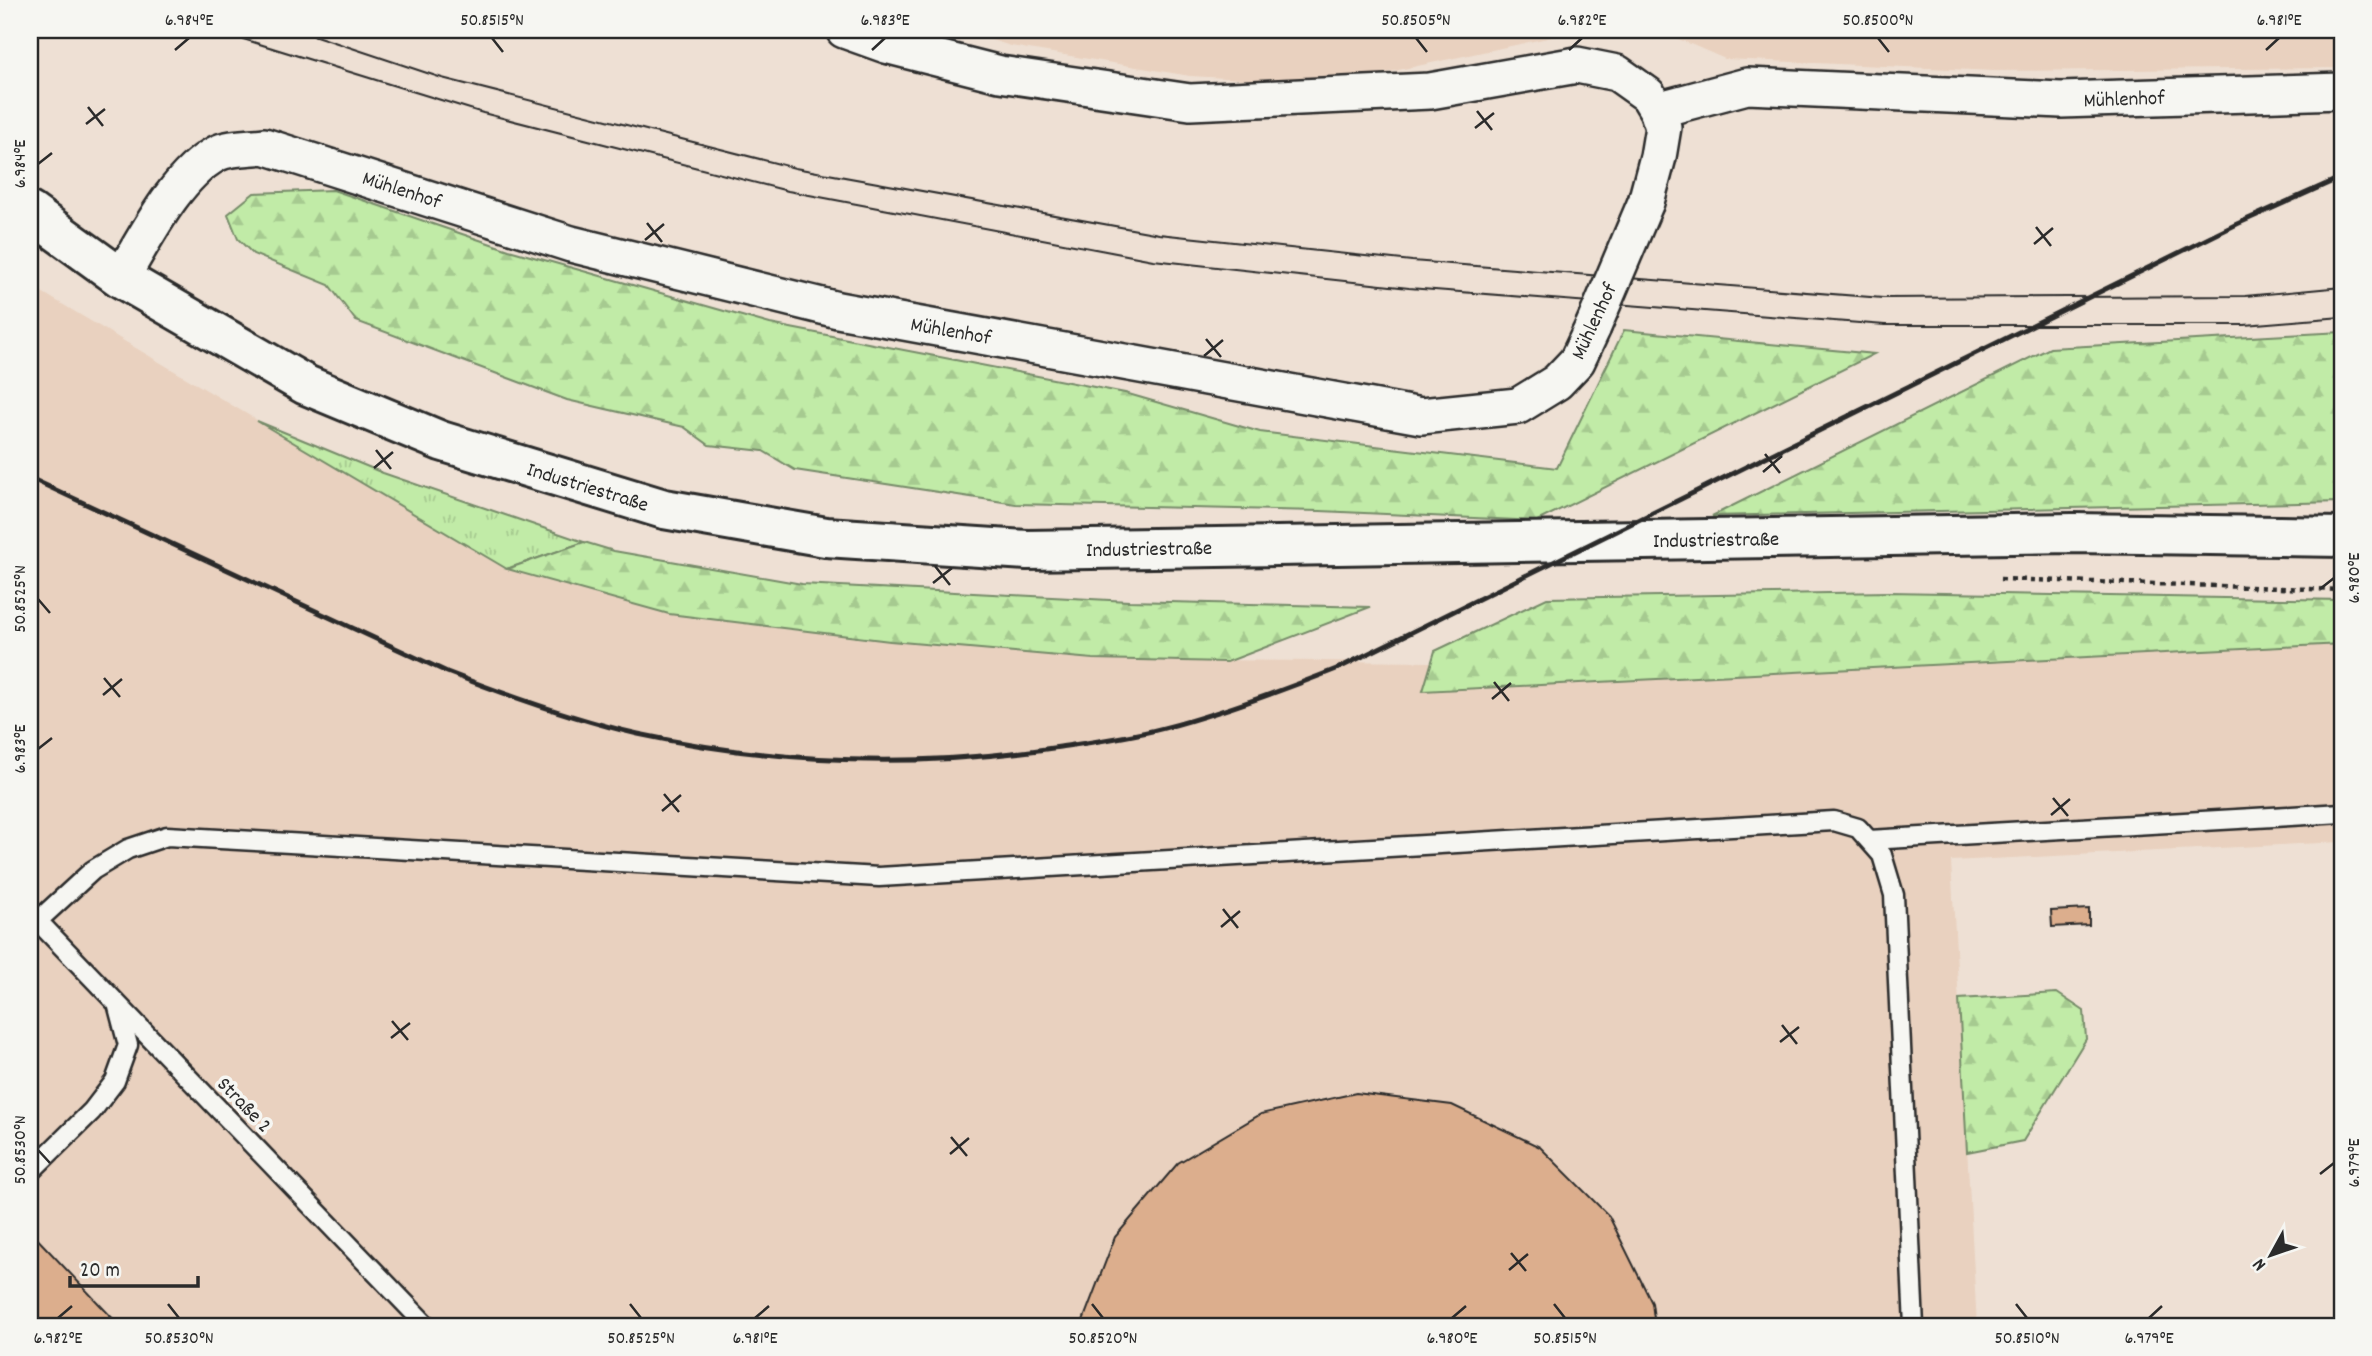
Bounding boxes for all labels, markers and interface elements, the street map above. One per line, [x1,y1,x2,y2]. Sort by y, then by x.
text: 6.984°E [165,9,213,34]
text: 50.8515°N [460,9,524,34]
text: 6.983°E [860,9,910,34]
text: 50.8505°N [1381,9,1451,34]
text: 6.982°E [1557,9,1607,34]
text: 50.8500°N [1843,9,1913,34]
text: 6.981°E [2256,9,2302,34]
street label: Mühlenhof [2083,85,2166,117]
text: 6.984°E [9,140,34,188]
street label: Mühlenhof [358,165,445,219]
street label: Mühlenhof [1565,279,1627,365]
street label: Mühlenhof [908,311,994,355]
street label: Industriestraße [522,456,652,522]
street label: Industriestraße [1653,526,1779,558]
street label: Industriestraße [1086,535,1212,567]
text: 6.980°E [2343,552,2368,604]
text: 50.8525°N [9,565,34,633]
text: 6.983°E [9,724,34,774]
street label: Straße 2 [208,1071,277,1141]
text: 50.8530°N [9,1115,34,1185]
text: 6.979°E [2343,1138,2368,1188]
north arrow [2236,1220,2306,1290]
scale bar [70,1244,198,1288]
text: N [2247,1251,2274,1276]
text: 20 m [80,1257,120,1287]
text: 6.982°E [33,1327,83,1352]
text: 50.8530°N [144,1327,214,1352]
text: 50.8525°N [607,1327,675,1352]
text: 6.981°E [732,1327,778,1352]
text: 50.8520°N [1068,1327,1138,1352]
text: 6.980°E [1426,1327,1478,1352]
text: 50.8515°N [1533,1327,1597,1352]
text: 50.8510°N [1994,1327,2060,1352]
text: 6.979°E [2124,1327,2174,1352]

